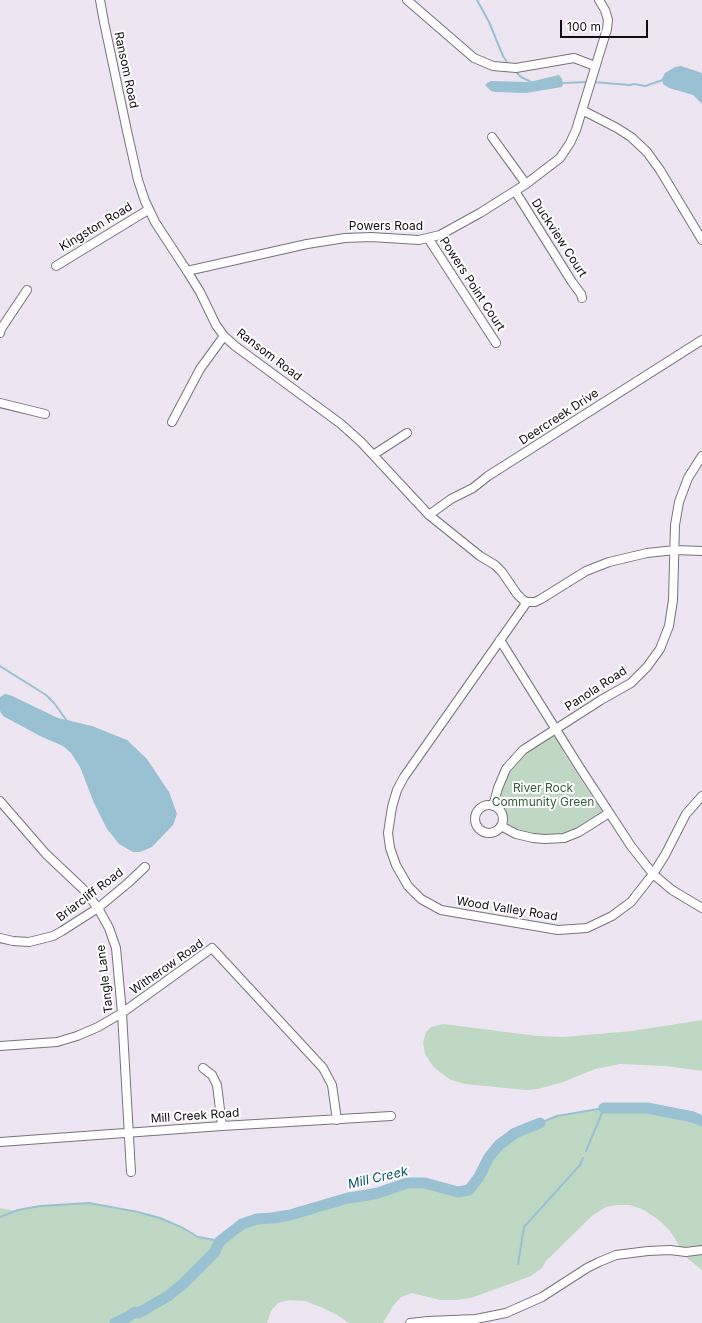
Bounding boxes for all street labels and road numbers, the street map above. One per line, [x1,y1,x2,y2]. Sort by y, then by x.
street label: Ransom Road [111,30,141,110]
street label: Duckview Court [528,196,590,280]
street label: Kingston Road [57,200,135,254]
street label: Powers Road [349,219,423,233]
street label: Powers Point Court [436,234,508,334]
street label: Ransom Road [234,326,304,384]
street label: Deercreek Drive [517,386,601,448]
street label: Panola Road [562,664,630,714]
street label: Briarcliff Road [54,865,126,925]
street label: Wood Valley Road [455,894,559,924]
street label: Witherow Road [128,936,206,998]
street label: Tangle Lane [94,944,116,1014]
street label: Mill Creek Road [150,1106,240,1126]

